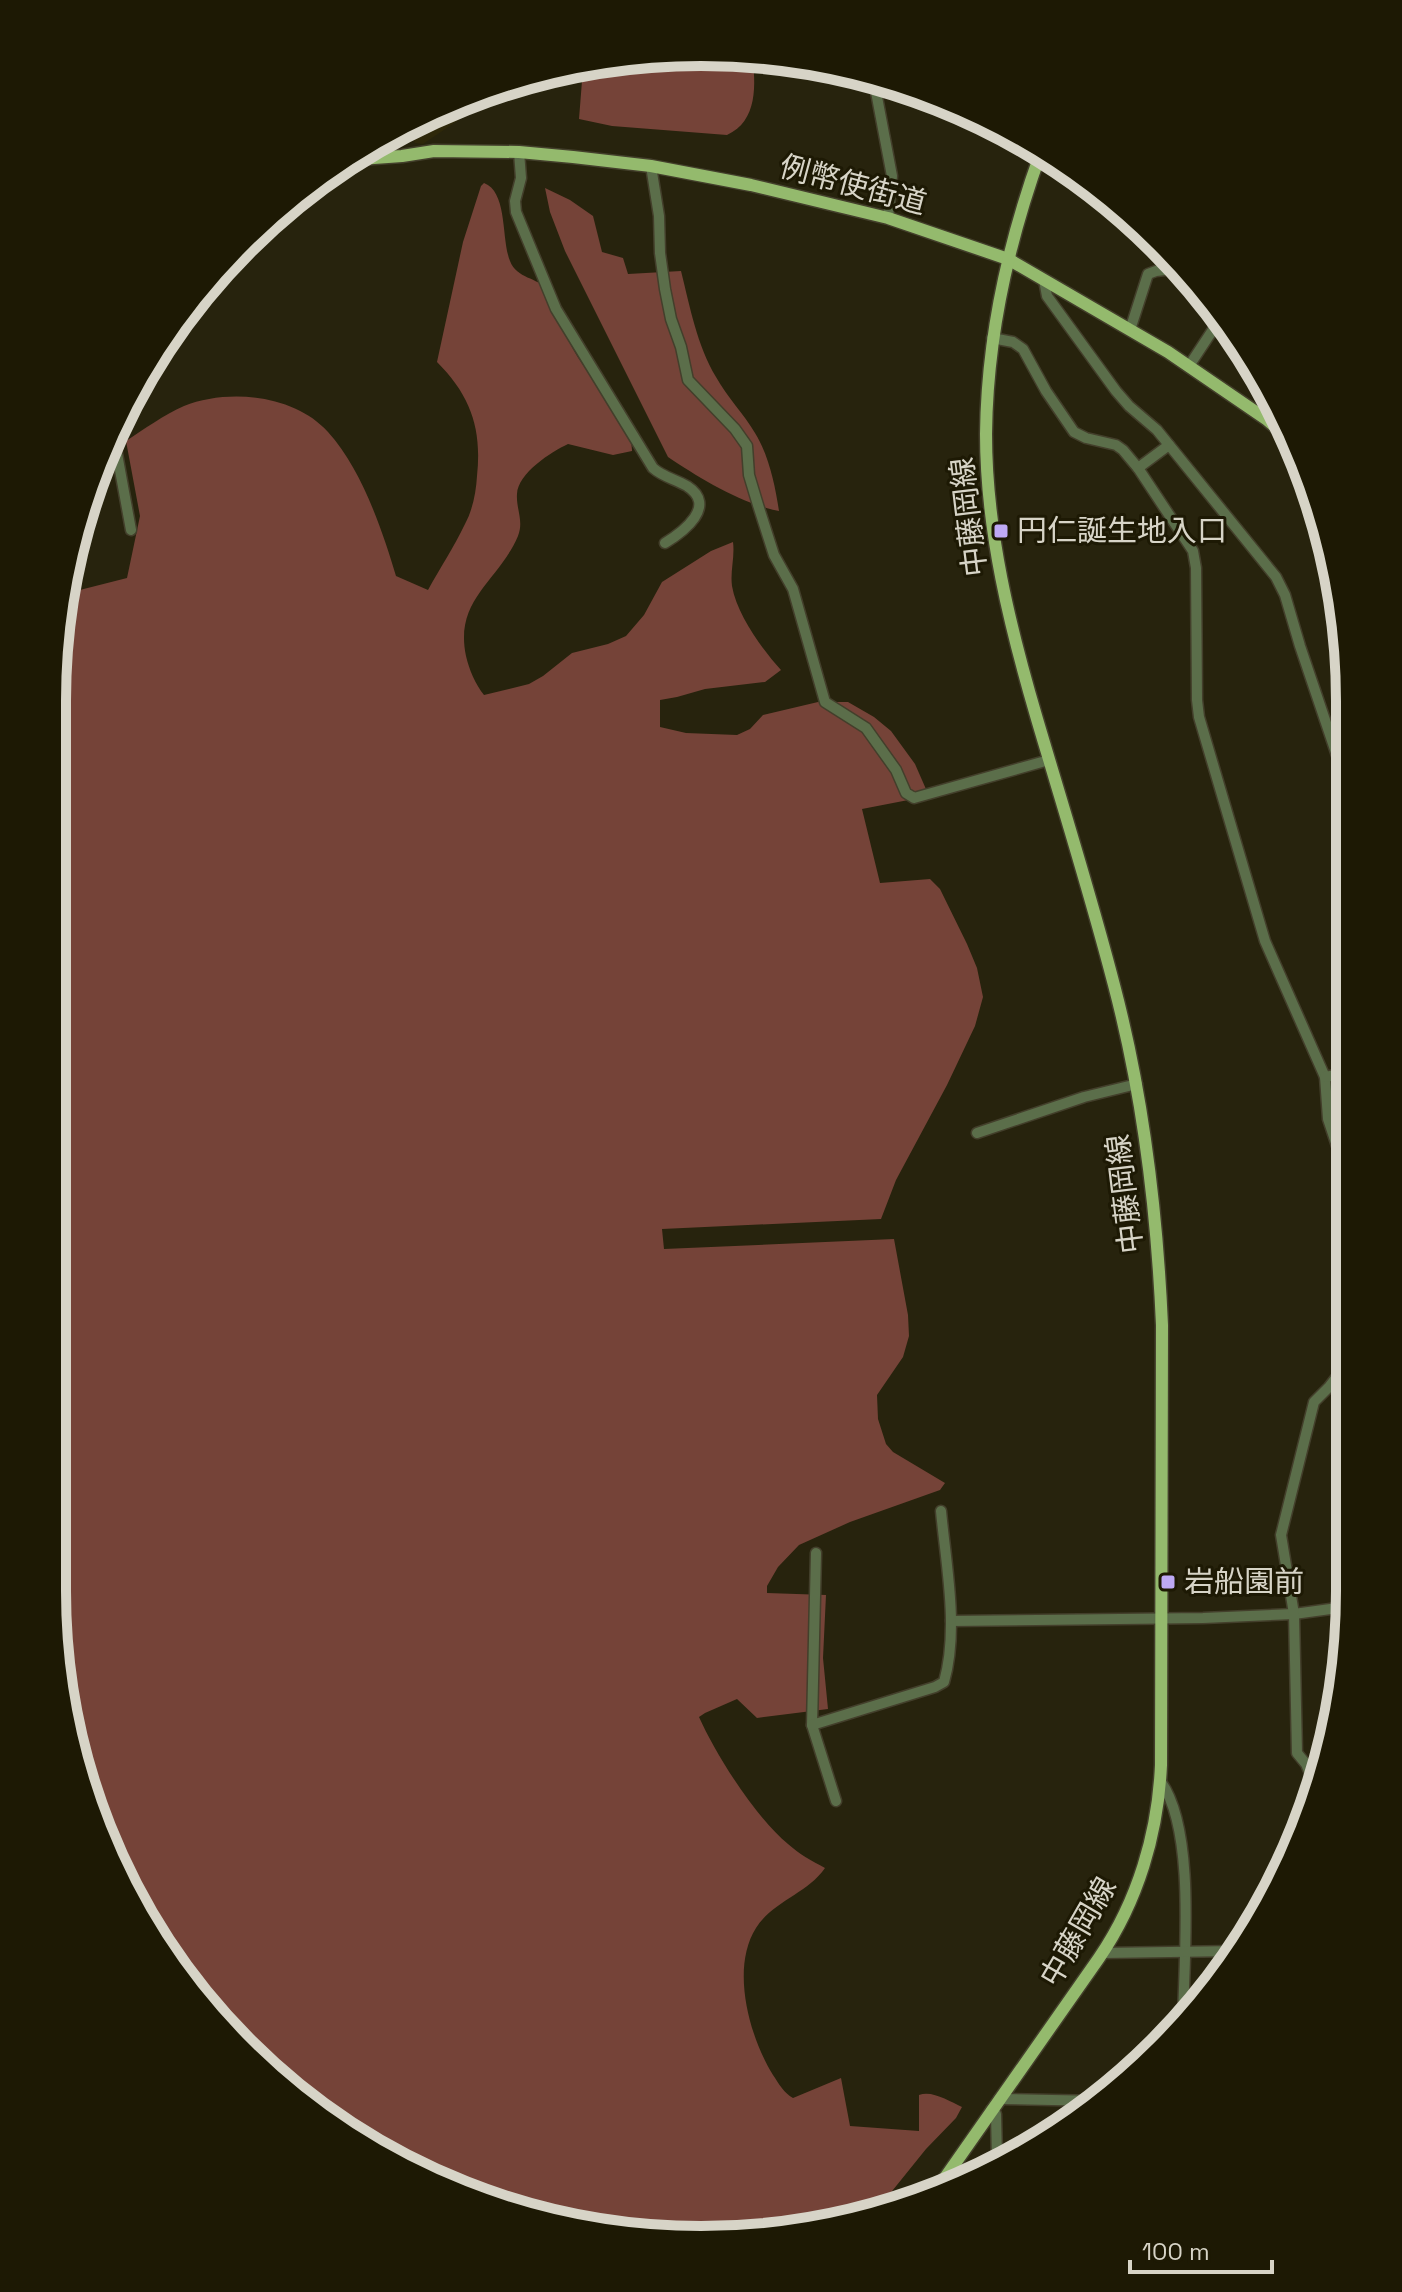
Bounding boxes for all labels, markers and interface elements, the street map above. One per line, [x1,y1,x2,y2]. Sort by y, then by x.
street label: 例幣使街道 [776,146,931,223]
street label: 中藤岡線 [942,455,995,579]
place label: 円仁誕生地入口 [1017,511,1227,550]
marker: 円仁誕生地入口 [992,522,1010,540]
street label: 中藤岡線 [1098,1132,1151,1256]
place label: 岩船園前 [1184,1562,1304,1601]
marker: 岩船園前 [1159,1573,1177,1591]
street label: 中藤岡線 [1031,1870,1124,1993]
scale bar [1130,2224,1272,2274]
text: 100 m [1142,2236,1210,2267]

